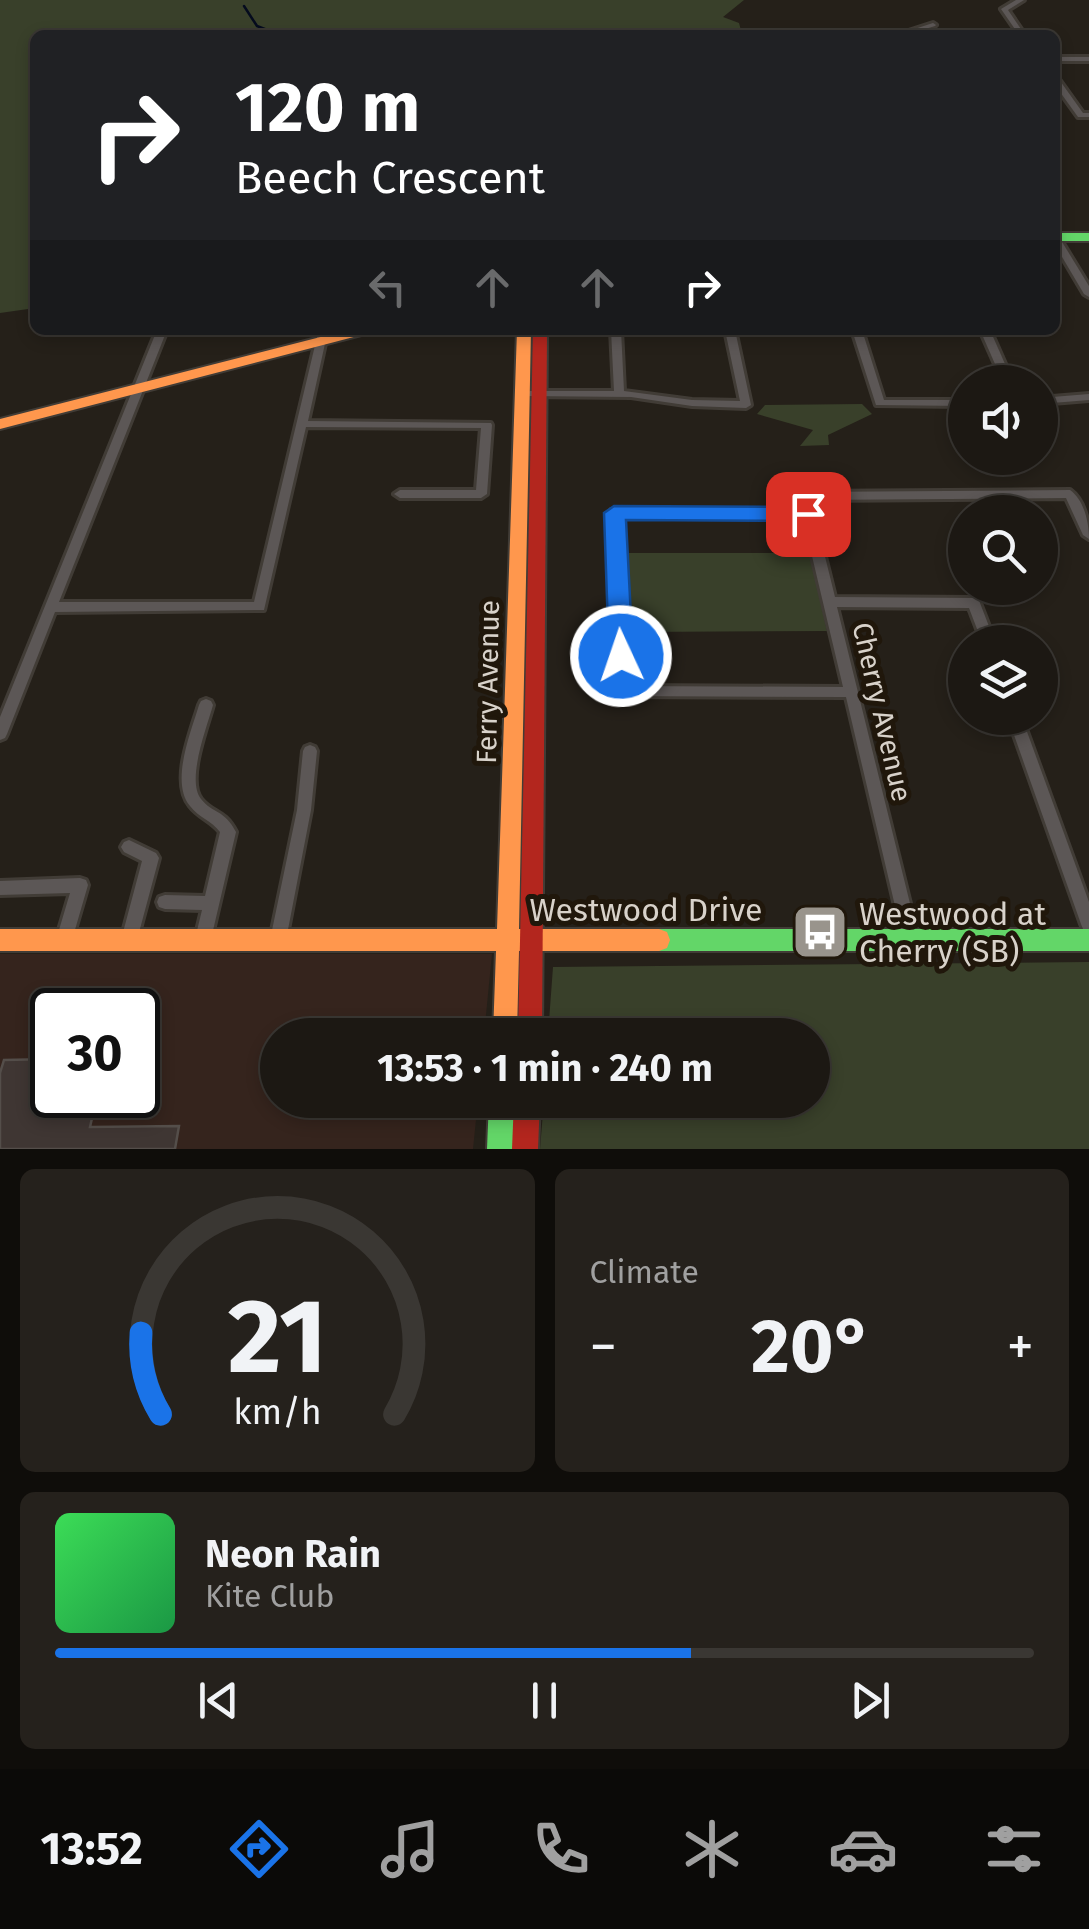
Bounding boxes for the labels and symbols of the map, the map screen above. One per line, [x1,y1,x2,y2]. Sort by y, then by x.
pin [766,472,851,557]
street label: Ferry Avenue [470,600,506,764]
position arrow [569,604,673,708]
street label: Cherry Avenue [845,619,919,805]
street label: Westwood Drive [529,891,763,929]
place label: Westwood at Cherry (SB) [859,895,1046,970]
bus stop icon: Westwood at Cherry (SB) [790,902,850,962]
speed limit sign: 30 [30,988,160,1118]

